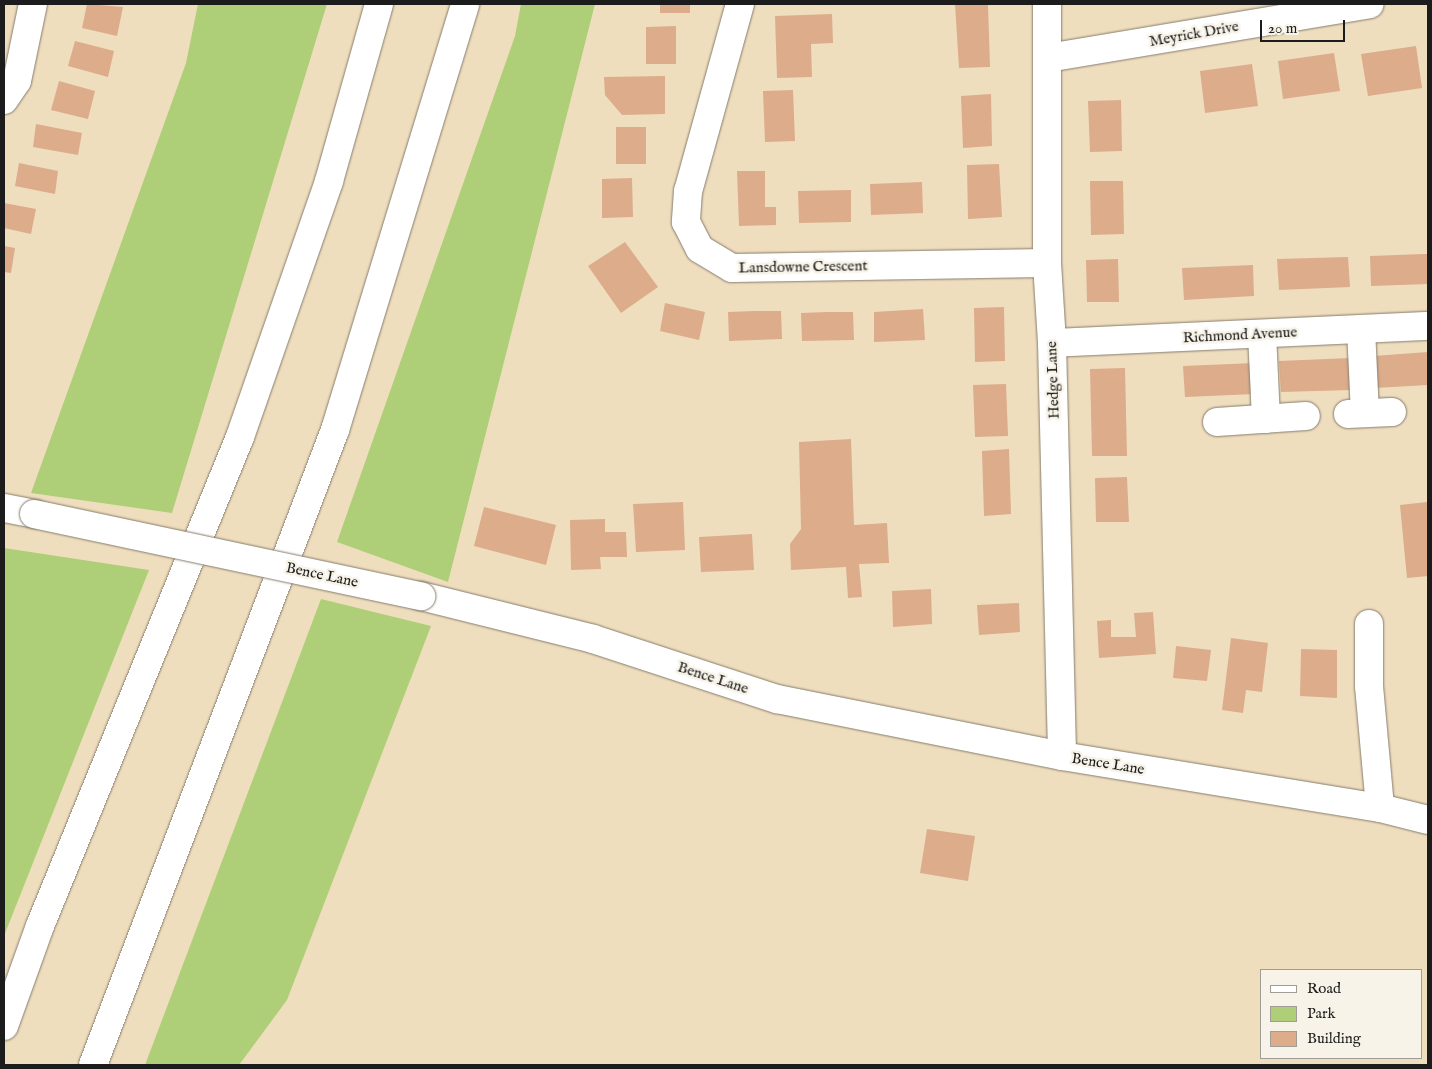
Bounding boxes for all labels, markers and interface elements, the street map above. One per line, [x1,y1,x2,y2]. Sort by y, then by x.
scale bar [1262,10,1347,42]
street label: Meyrick Drive [1148,17,1240,51]
text: 20 m [1268,19,1297,38]
street label: Lansdowne Crescent [738,257,868,277]
street label: Richmond Avenue [1182,323,1298,347]
street label: Hedge Lane [1043,341,1063,419]
street label: Bence Lane [284,559,360,591]
street label: Bence Lane [675,658,751,698]
street label: Bence Lane [1070,749,1146,779]
legend [1260,969,1422,1059]
text: Road [1307,979,1341,998]
text: Park [1307,1004,1336,1023]
text: Building [1307,1029,1361,1048]

